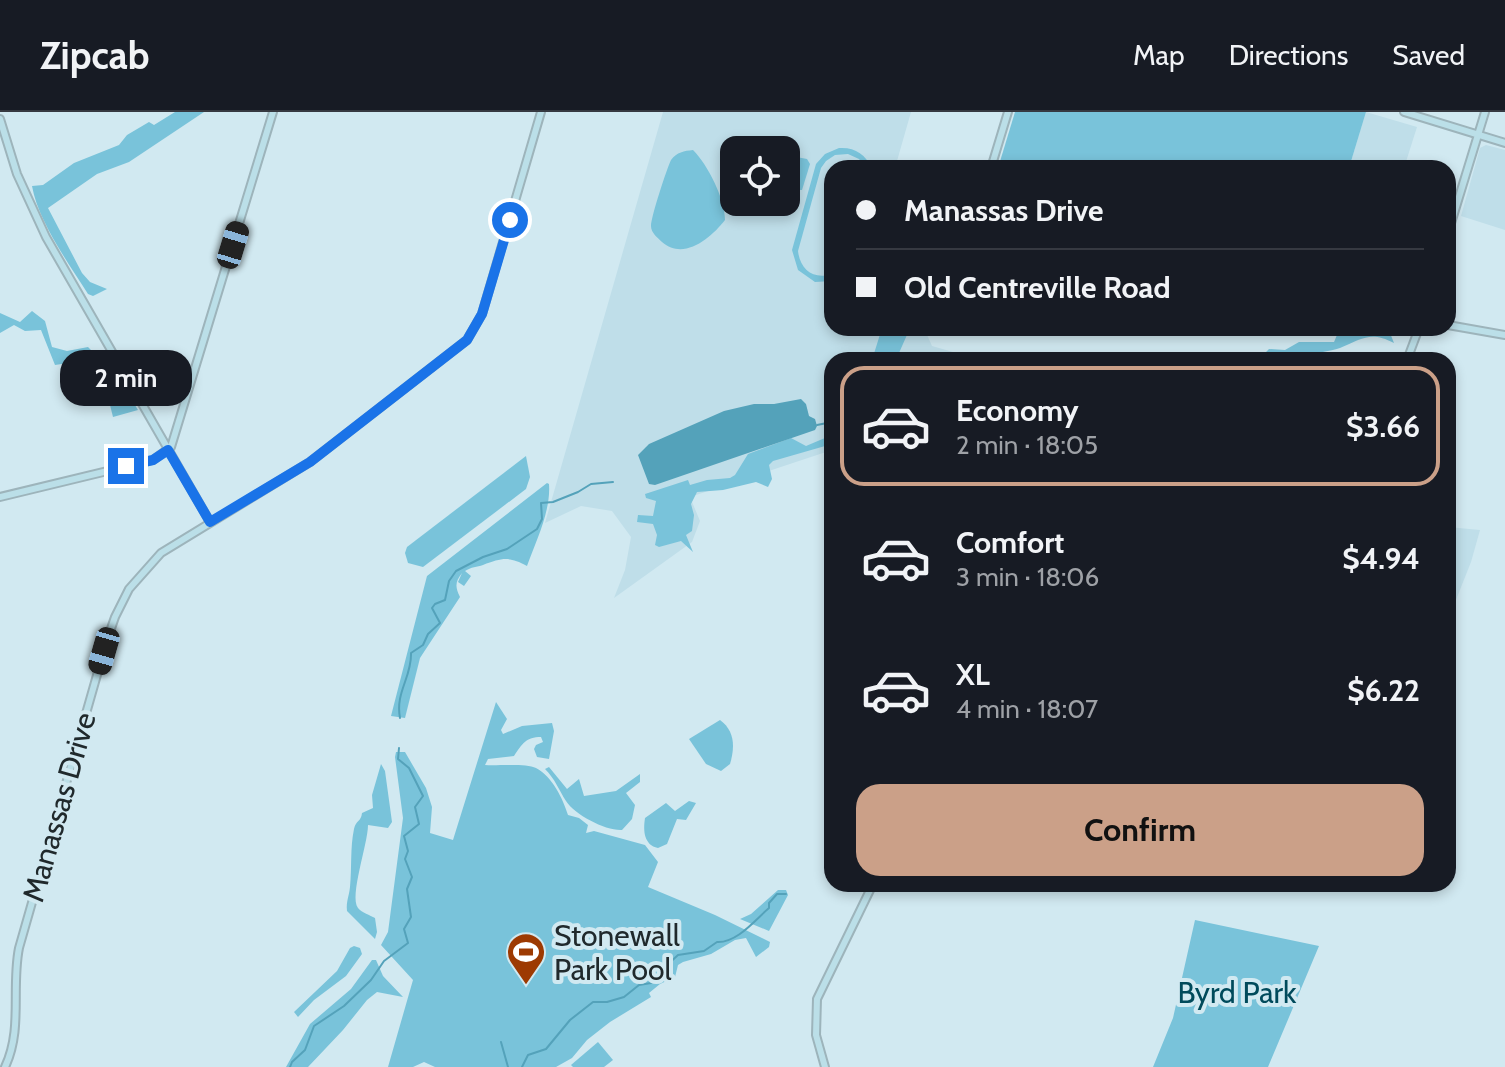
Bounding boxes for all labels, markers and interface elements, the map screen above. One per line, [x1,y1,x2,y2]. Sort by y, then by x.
text: Zipcab [40,32,149,79]
text: Map [1133,38,1185,72]
text: Directions [1229,38,1348,72]
text: Saved [1392,38,1465,72]
map controls [720,136,800,216]
button: locate [720,136,800,216]
text: Manassas Drive [904,192,1104,229]
route start [492,202,528,238]
car [215,219,251,271]
text: Old Centreville Road [904,269,1171,306]
callout: 2 min [60,350,192,406]
text: 2 min [95,362,157,394]
icon: car [860,390,932,462]
text: Economy [956,392,1079,429]
text: $3.66 [1346,408,1420,445]
text: 2 min · 18:05 [956,429,1098,461]
route end [108,448,144,484]
icon: car [860,522,932,594]
text: Comfort [956,524,1064,561]
text: $4.94 [1342,540,1420,577]
text: 3 min · 18:06 [956,561,1099,593]
car [86,625,122,677]
icon: car [860,654,932,726]
text: XL [956,656,990,693]
text: $6.22 [1347,672,1420,709]
text: 4 min · 18:07 [956,693,1098,725]
street label: Manassas Drive [14,708,104,906]
button: Confirm [856,784,1424,876]
place label: Stonewall Park Pool [554,917,680,988]
sports icon: Stonewall Park Pool [505,931,547,986]
park label: Byrd Park [1177,974,1297,1011]

